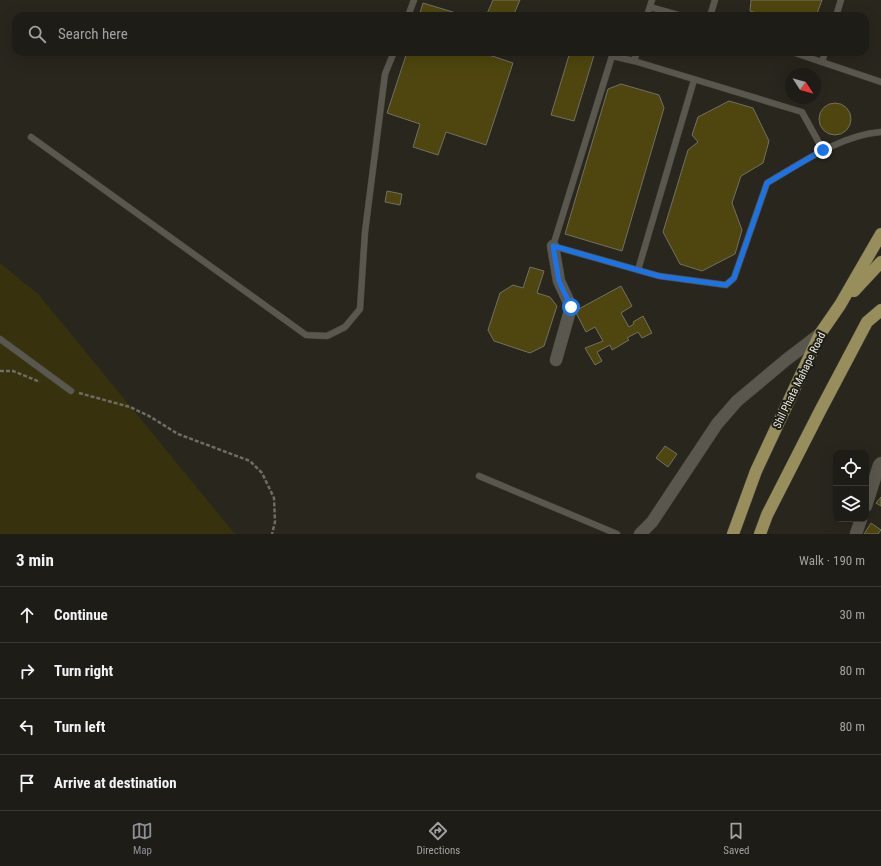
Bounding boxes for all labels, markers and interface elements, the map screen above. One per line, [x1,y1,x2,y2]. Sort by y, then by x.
search box [12,12,869,56]
icon: search [26,23,48,45]
text: Search here [58,25,128,43]
north arrow [785,68,821,104]
route end [814,141,832,159]
route start [562,298,580,316]
street label: Shil Phata Mahape Road [770,330,828,431]
map controls [833,450,869,522]
button: locate [833,450,869,486]
button: layers [833,486,869,522]
text: 3 min [16,550,54,570]
text: Walk · 190 m [799,553,865,568]
icon: ahead [16,604,38,626]
text: Continue [54,606,108,624]
text: 30 m [839,607,865,622]
icon: right [16,660,38,682]
text: Turn right [54,662,113,680]
text: 80 m [839,663,865,678]
icon: left [16,716,38,738]
text: Turn left [54,718,105,736]
text: 80 m [839,719,865,734]
icon: arrive [16,772,38,794]
text: Arrive at destination [54,774,177,792]
tab: Map [131,820,153,857]
tab: Directions [416,820,460,857]
tab: Saved [723,820,750,857]

